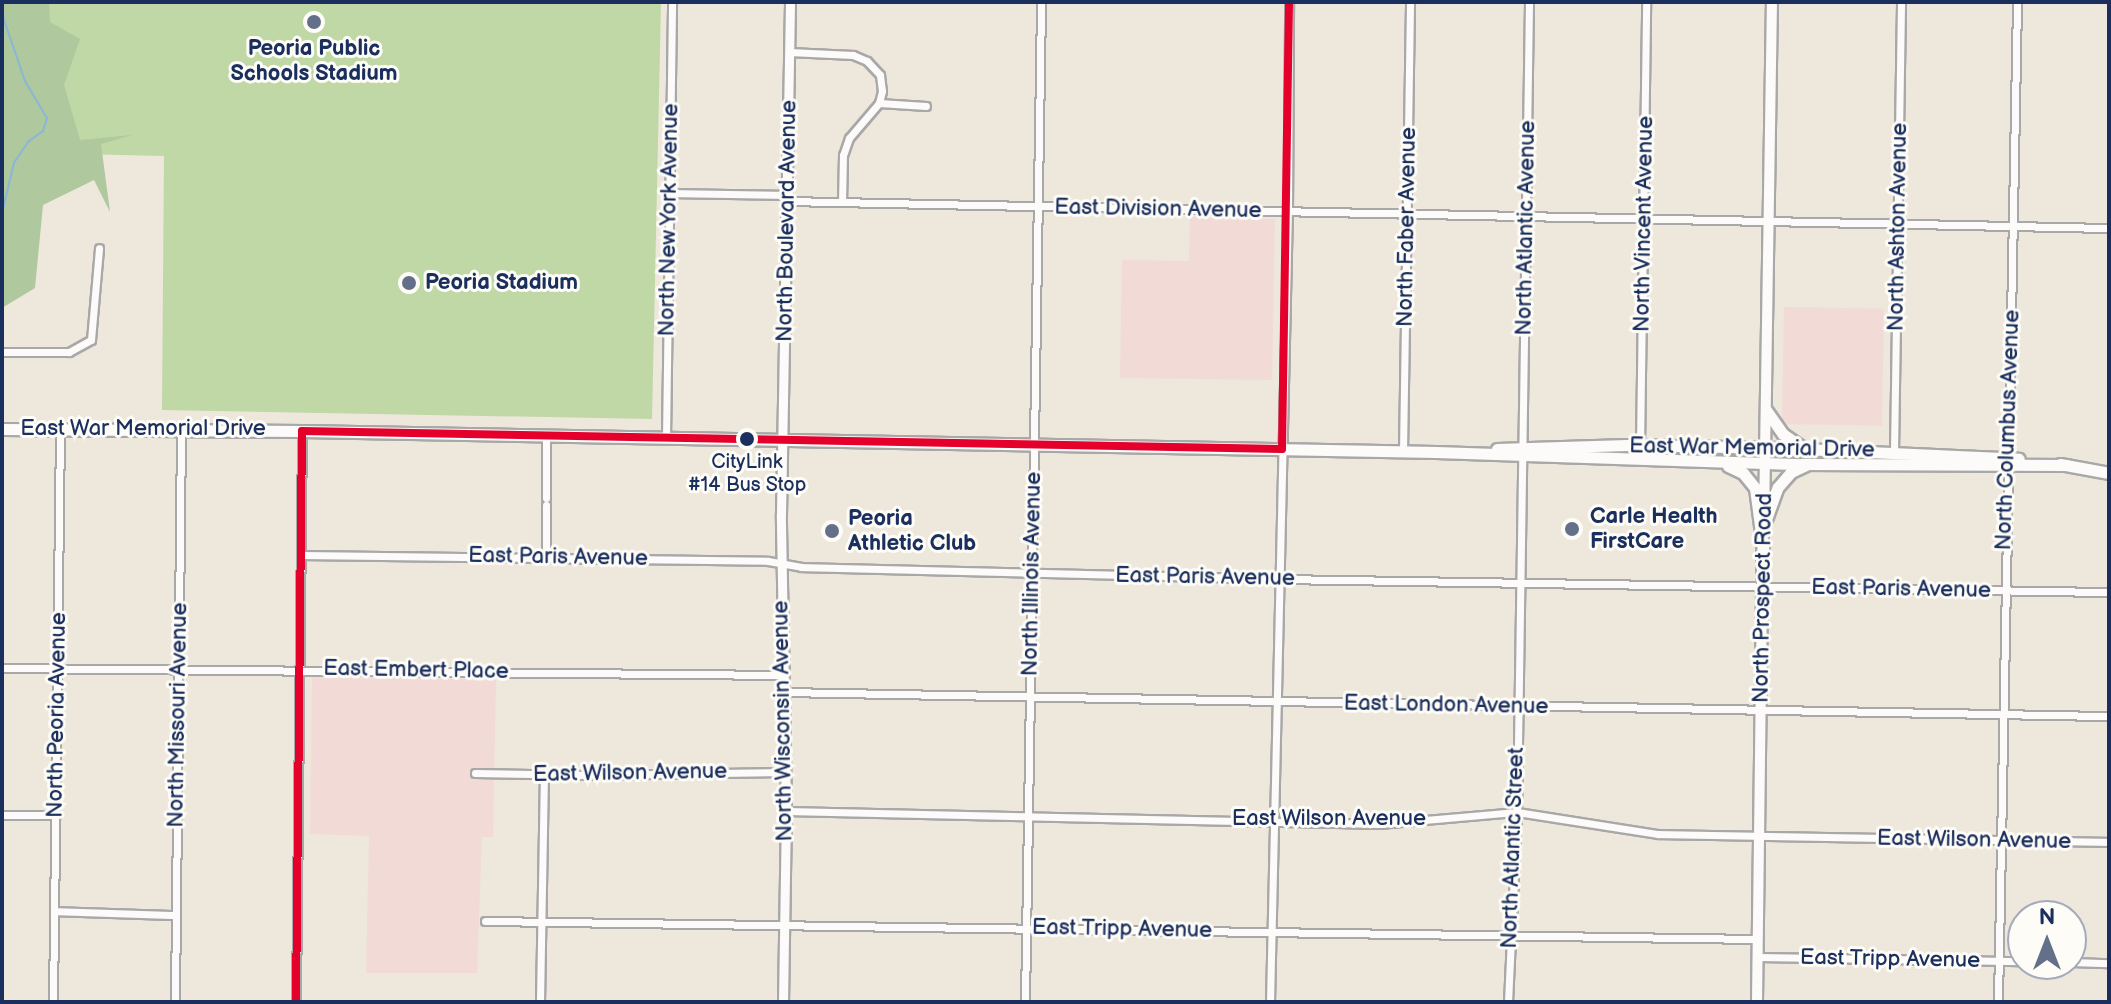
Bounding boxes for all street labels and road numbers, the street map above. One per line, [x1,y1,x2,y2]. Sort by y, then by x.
street label: North Boulevard Avenue [772,100,802,342]
street label: North New York Avenue [654,103,684,337]
street label: North Vincent Avenue [1629,115,1659,333]
street label: North Atlantic Avenue [1511,120,1541,336]
street label: North Ashton Avenue [1883,123,1913,331]
street label: North Faber Avenue [1392,127,1422,327]
street label: East Division Avenue [1054,194,1262,224]
street label: North Columbus Avenue [1991,309,2025,551]
street label: East War Memorial Drive [20,416,266,442]
street label: East War Memorial Drive [1629,433,1875,463]
street label: North Illinois Avenue [1017,471,1047,677]
street label: North Prospect Road [1748,493,1778,703]
street label: East Paris Avenue [468,542,648,572]
street label: East Paris Avenue [1115,562,1295,592]
street label: East Paris Avenue [1811,574,1991,604]
street label: North Wisconsin Avenue [768,600,798,842]
street label: North Missouri Avenue [163,602,193,828]
street label: North Peoria Avenue [42,612,72,818]
street label: East Embert Place [323,655,509,685]
street label: East London Avenue [1343,690,1549,720]
street label: North Atlantic Street [1496,747,1530,949]
street label: East Wilson Avenue [532,758,728,788]
street label: East Wilson Avenue [1231,806,1427,832]
street label: East Wilson Avenue [1876,825,2072,855]
street label: East Tripp Avenue [1031,914,1213,944]
street label: East Tripp Avenue [1799,944,1981,974]

